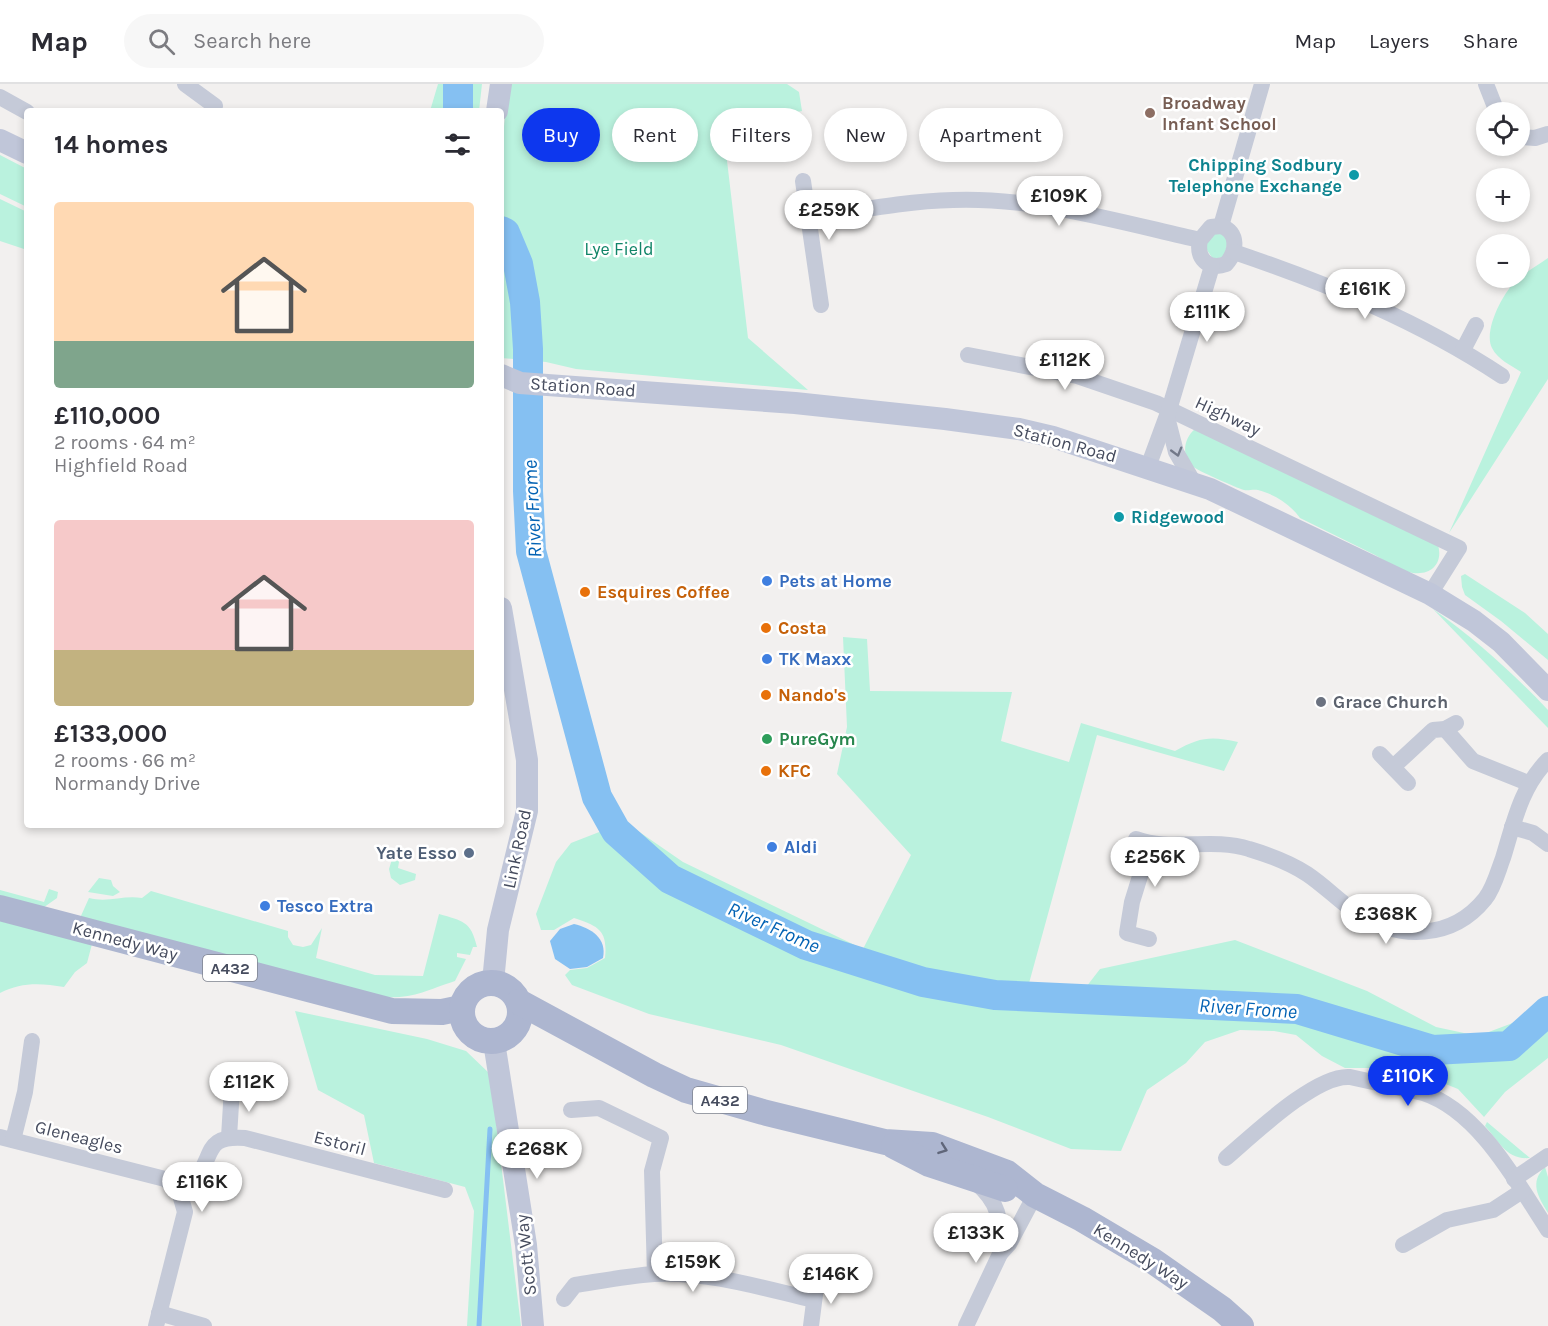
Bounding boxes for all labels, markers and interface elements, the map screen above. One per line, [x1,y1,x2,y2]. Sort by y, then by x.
search box [124,14,544,68]
text: Map [30,25,88,58]
icon: search [145,25,178,58]
text: Search here [193,28,311,54]
text: Map [1294,29,1336,53]
text: Layers [1369,29,1430,53]
text: Share [1463,29,1518,53]
place label: Broadway Infant School [1162,92,1277,135]
map controls [1476,102,1530,288]
button: locate [1476,102,1530,156]
marker: Broadway Infant School [1143,106,1157,120]
chip: Buy [522,108,600,162]
chip: Rent [612,108,698,162]
chip: Filters [710,108,812,162]
chip: New [824,108,907,162]
chip: Apartment [919,108,1063,162]
icon: filters [441,128,474,161]
text: 14 homes [54,129,168,160]
place label: Chipping Sodbury Telephone Exchange [1169,154,1342,197]
marker: Chipping Sodbury Telephone Exchange [1347,168,1361,182]
button: + [1476,168,1530,222]
pin: £109K [1017,176,1101,227]
text: £109K [1030,184,1088,207]
pin: £259K [787,190,871,241]
text: £259K [798,198,860,221]
button: − [1476,234,1530,288]
park label: Lye Field [584,238,654,260]
icon: home [210,241,318,349]
pin: £161K [1323,269,1407,320]
text: £161K [1339,277,1391,300]
pin: £111K [1165,292,1249,343]
text: £111K [1184,300,1230,323]
pin: £112K [1023,340,1107,391]
text: £112K [1039,348,1091,371]
street label: Station Road [529,372,637,402]
street label: Highway [1192,391,1265,441]
text: £110,000 [54,400,161,431]
street label: Station Road [1011,419,1119,467]
text: 2 rooms · 64 m² [54,431,196,454]
one-way arrow [1170,447,1183,457]
text: Highfield Road [54,454,188,477]
water label: River Frome [518,459,547,559]
place label: Ridgewood [1131,506,1225,528]
marker: Ridgewood [1112,510,1126,524]
icon: home [210,559,318,667]
place label: Pets at Home [779,570,892,592]
marker: Pets at Home [760,574,774,588]
place label: Esquires Coffee [597,581,730,603]
marker: Esquires Coffee [578,585,592,599]
place label: Costa [778,617,827,639]
marker: Costa [759,621,773,635]
place label: TK Maxx [779,648,851,670]
marker: TK Maxx [760,652,774,666]
place label: Nando's [778,684,847,706]
marker: Nando's [759,688,773,702]
place label: Grace Church [1333,691,1448,713]
marker: Grace Church [1314,695,1328,709]
text: £133,000 [54,718,167,749]
place label: PureGym [779,728,856,750]
marker: PureGym [760,732,774,746]
text: 2 rooms · 66 m² [54,749,196,772]
place label: KFC [778,760,811,782]
marker: KFC [759,764,773,778]
text: Normandy Drive [54,772,200,795]
street label: Link Road [498,807,536,891]
place label: Aldi [784,836,818,858]
pin: £256K [1113,837,1197,888]
marker: Aldi [765,840,779,854]
place label: Yate Esso [376,842,457,864]
text: £256K [1125,845,1186,868]
marker: Yate Esso [462,846,476,860]
pin: £368K [1344,894,1428,945]
place label: Tesco Extra [277,895,374,917]
water label: River Frome [724,897,823,958]
marker: Tesco Extra [258,899,272,913]
text: £368K [1355,902,1417,925]
street label: Kennedy Way [70,916,181,966]
road number: A432 [203,955,257,981]
water label: River Frome [1198,994,1298,1023]
pin: £110K [1366,1056,1450,1107]
pin: £112K [207,1062,291,1113]
text: £110K [1382,1064,1434,1087]
text: £112K [223,1070,275,1093]
road number: A432 [693,1087,747,1113]
street label: Gleneagles [33,1115,125,1159]
street label: Estoril [312,1126,368,1160]
pin: £268K [495,1129,579,1180]
text: £268K [506,1137,568,1160]
one-way arrow [937,1141,948,1154]
pin: £116K [160,1162,244,1213]
text: £116K [176,1170,228,1193]
street label: Scott Way [511,1213,541,1297]
pin: £133K [934,1213,1018,1264]
street label: Kennedy Way [1089,1218,1193,1294]
text: £133K [947,1221,1005,1244]
pin: £159K [651,1242,735,1293]
text: £159K [665,1250,721,1273]
pin: £146K [789,1254,873,1305]
text: £146K [803,1262,859,1285]

